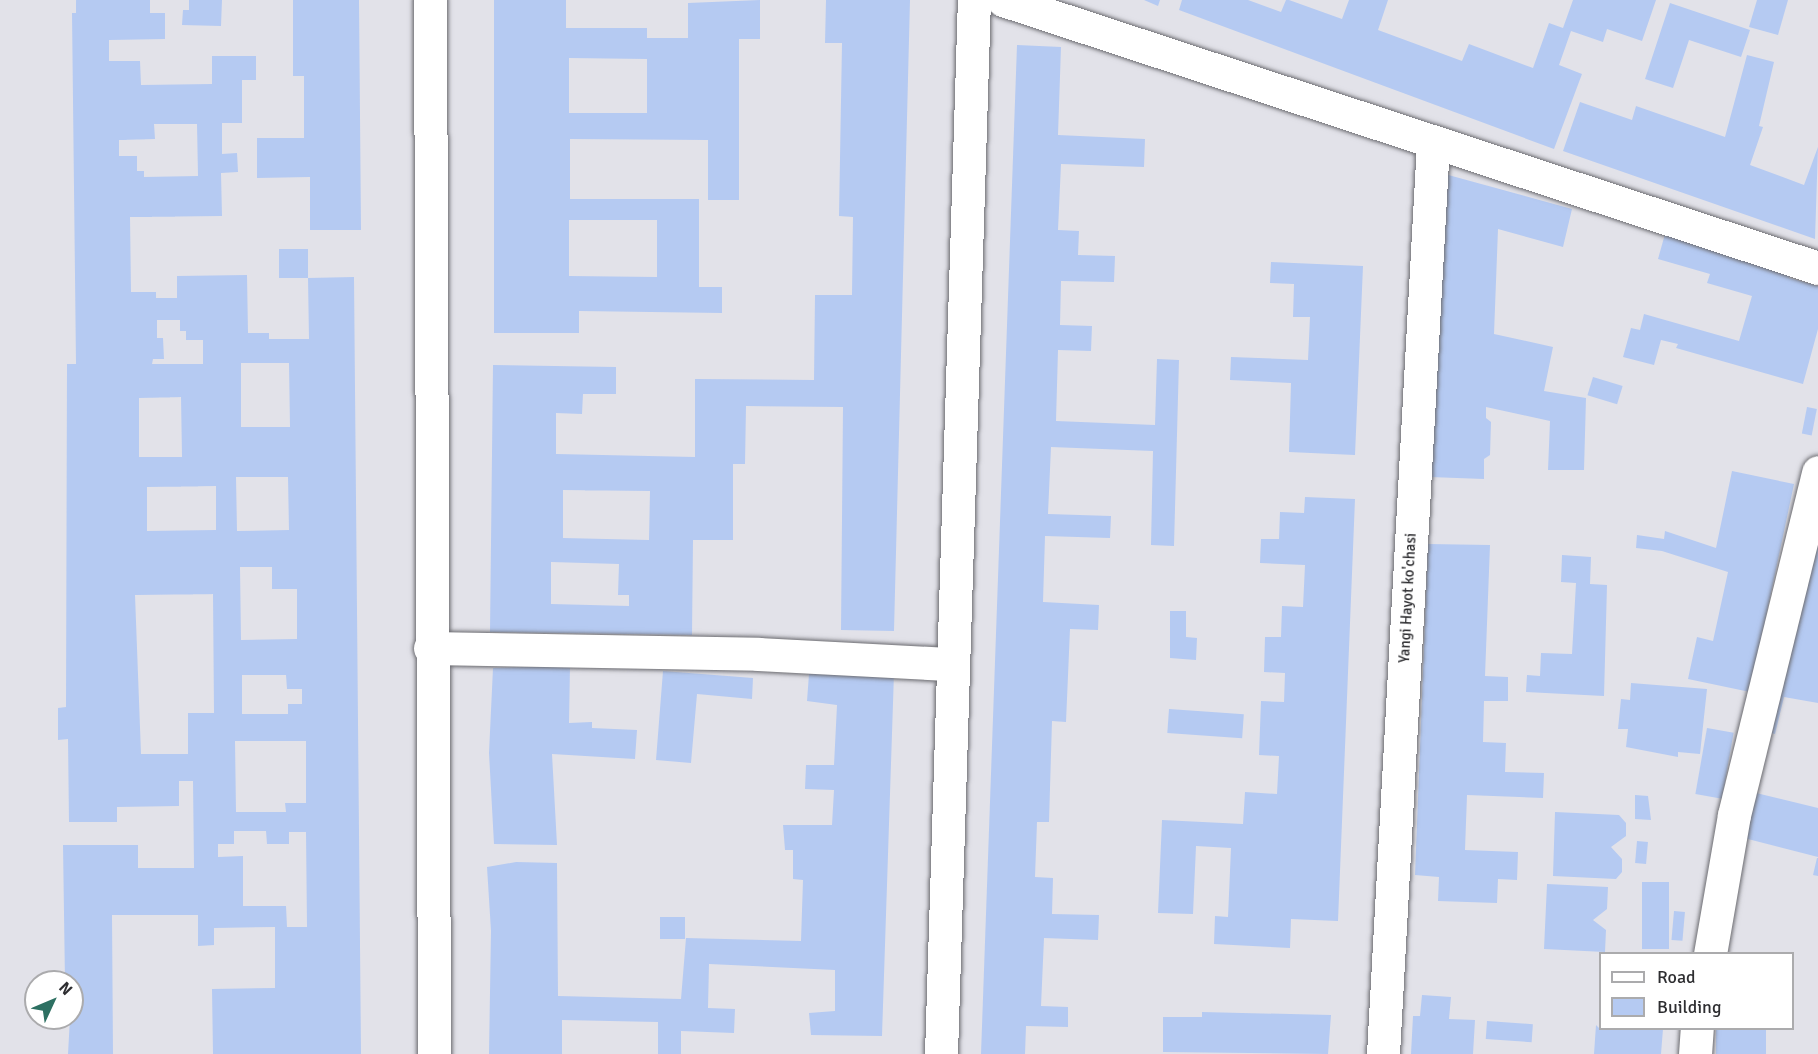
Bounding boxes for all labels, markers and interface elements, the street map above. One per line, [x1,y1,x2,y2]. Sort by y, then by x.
street label: Yangi Hayot ko'chasi [1396,533,1420,663]
legend [1599,952,1794,1030]
text: Road [1657,966,1696,988]
north arrow [24,970,84,1030]
text: N [54,978,77,1000]
text: Building [1657,996,1721,1018]

